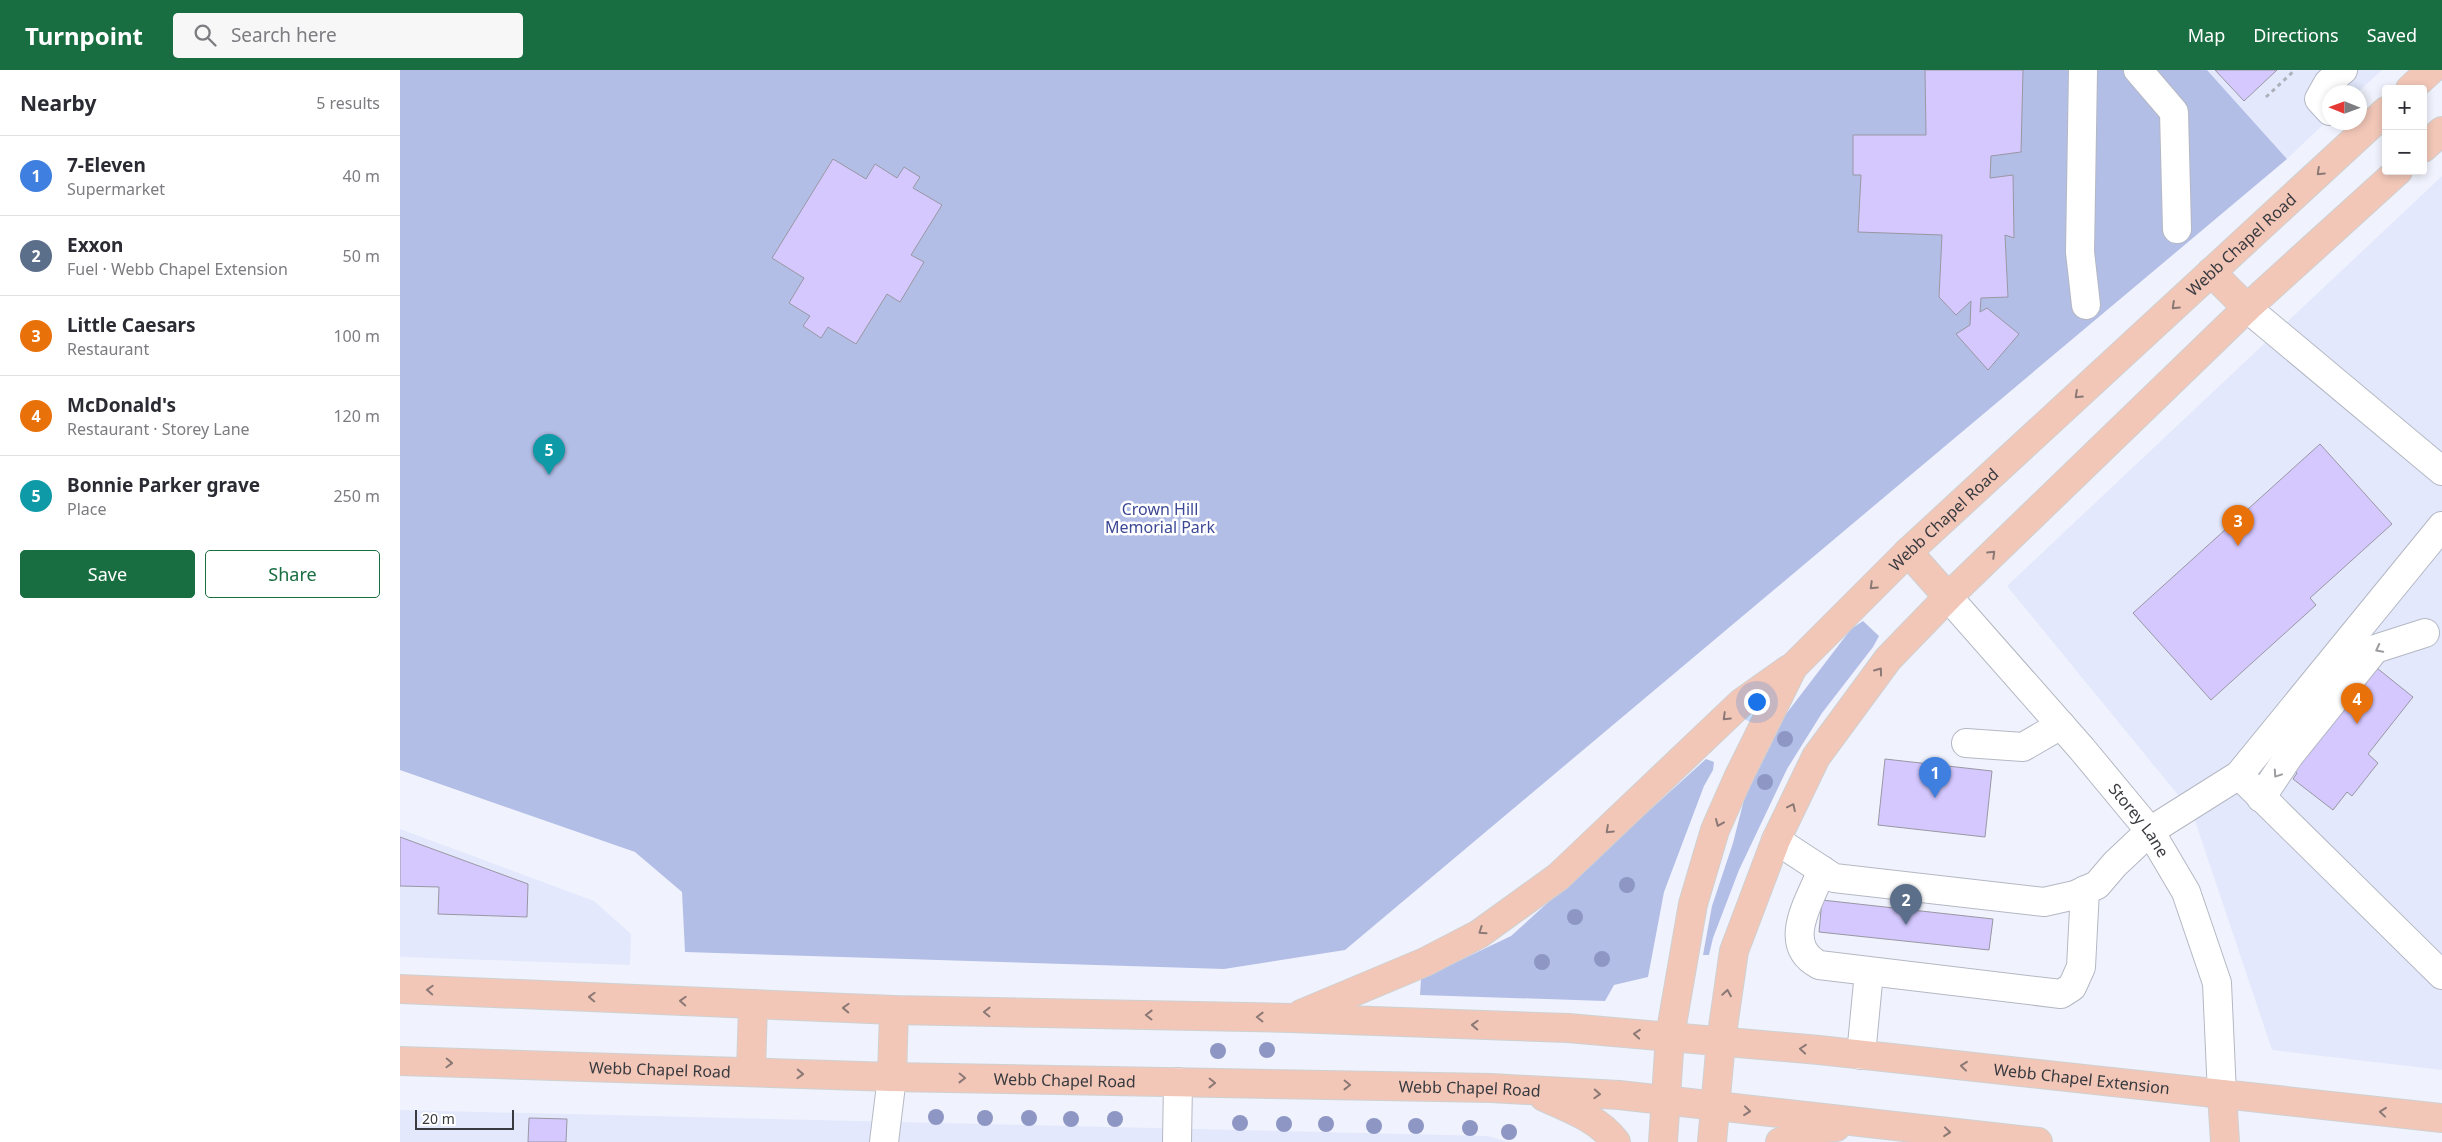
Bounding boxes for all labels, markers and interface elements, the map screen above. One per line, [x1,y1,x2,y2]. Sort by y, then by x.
search box [173,13,523,58]
text: Turnpoint [25,19,143,52]
icon: search [191,21,219,49]
text: Search here [231,22,337,48]
text: Map [2188,23,2225,47]
text: Directions [2253,23,2339,47]
text: Saved [2367,23,2417,47]
north arrow [2322,85,2367,130]
map controls [2382,85,2427,175]
button: + [2382,85,2427,130]
text: Nearby [20,89,96,117]
text: 5 results [316,92,380,114]
button: − [2382,130,2427,175]
text: 7-Eleven [67,152,146,178]
text: 1 [31,165,41,187]
text: 40 m [343,165,380,187]
one-way arrow [2317,166,2326,175]
text: Supermarket [67,178,165,200]
street label: Webb Chapel Road [2181,188,2301,301]
text: Exxon [67,232,123,258]
text: 2 [31,245,41,267]
text: 50 m [343,245,380,267]
text: Fuel · Webb Chapel Extension [67,258,288,280]
one-way arrow [2172,300,2181,309]
text: Little Caesars [67,312,196,338]
text: 3 [31,325,41,347]
text: 100 m [333,325,380,347]
text: Restaurant [67,338,149,360]
one-way arrow [2074,390,2083,399]
text: McDonald's [67,392,176,418]
text: 4 [31,405,41,427]
text: 120 m [333,405,380,427]
text: Restaurant · Storey Lane [67,418,250,440]
pin: 5 [533,434,565,475]
street label: Webb Chapel Road [1884,463,2003,576]
text: Bonnie Parker grave [67,472,260,498]
text: 5 [31,485,41,507]
text: 250 m [333,485,380,507]
text: Place [67,498,107,520]
park label: Crown Hill Memorial Park [1105,498,1215,538]
pin: 3 [2222,505,2254,546]
button: Save [20,550,195,598]
button: Share [205,550,380,598]
one-way arrow [1987,551,1996,560]
one-way arrow [1870,580,1879,589]
one-way arrow [2376,643,2385,653]
one-way arrow [1874,668,1882,677]
pin: 4 [2341,683,2373,724]
your location [1744,689,1770,715]
one-way arrow [1723,711,1732,720]
pin: 1 [1919,757,1951,798]
one-way arrow [2274,768,2283,778]
street label: Storey Lane [2104,778,2174,861]
one-way arrow [1786,803,1796,812]
one-way arrow [1714,818,1725,827]
one-way arrow [1606,824,1615,833]
pin: 2 [1890,884,1922,925]
one-way arrow [1479,925,1488,934]
one-way arrow [425,985,433,995]
one-way arrow [1722,988,1732,997]
one-way arrow [588,992,596,1002]
one-way arrow [679,995,687,1006]
one-way arrow [841,1003,849,1013]
one-way arrow [983,1007,990,1017]
one-way arrow [1145,1010,1153,1020]
one-way arrow [1256,1012,1264,1023]
one-way arrow [1471,1019,1479,1030]
one-way arrow [1633,1028,1641,1039]
one-way arrow [1799,1044,1807,1055]
street label: Webb Chapel Road [588,1056,731,1083]
one-way arrow [445,1058,453,1068]
street label: Webb Chapel Extension [1993,1058,2171,1099]
one-way arrow [1960,1061,1968,1072]
one-way arrow [796,1068,804,1079]
street label: Webb Chapel Road [993,1068,1136,1092]
one-way arrow [959,1073,967,1083]
street label: Webb Chapel Road [1398,1075,1541,1102]
one-way arrow [1209,1077,1217,1088]
one-way arrow [1344,1080,1352,1090]
one-way arrow [1593,1088,1601,1099]
one-way arrow [1744,1105,1752,1116]
scale bar [415,1107,514,1130]
one-way arrow [2378,1107,2386,1118]
text: 20 m [422,1109,455,1128]
one-way arrow [1944,1126,1952,1137]

